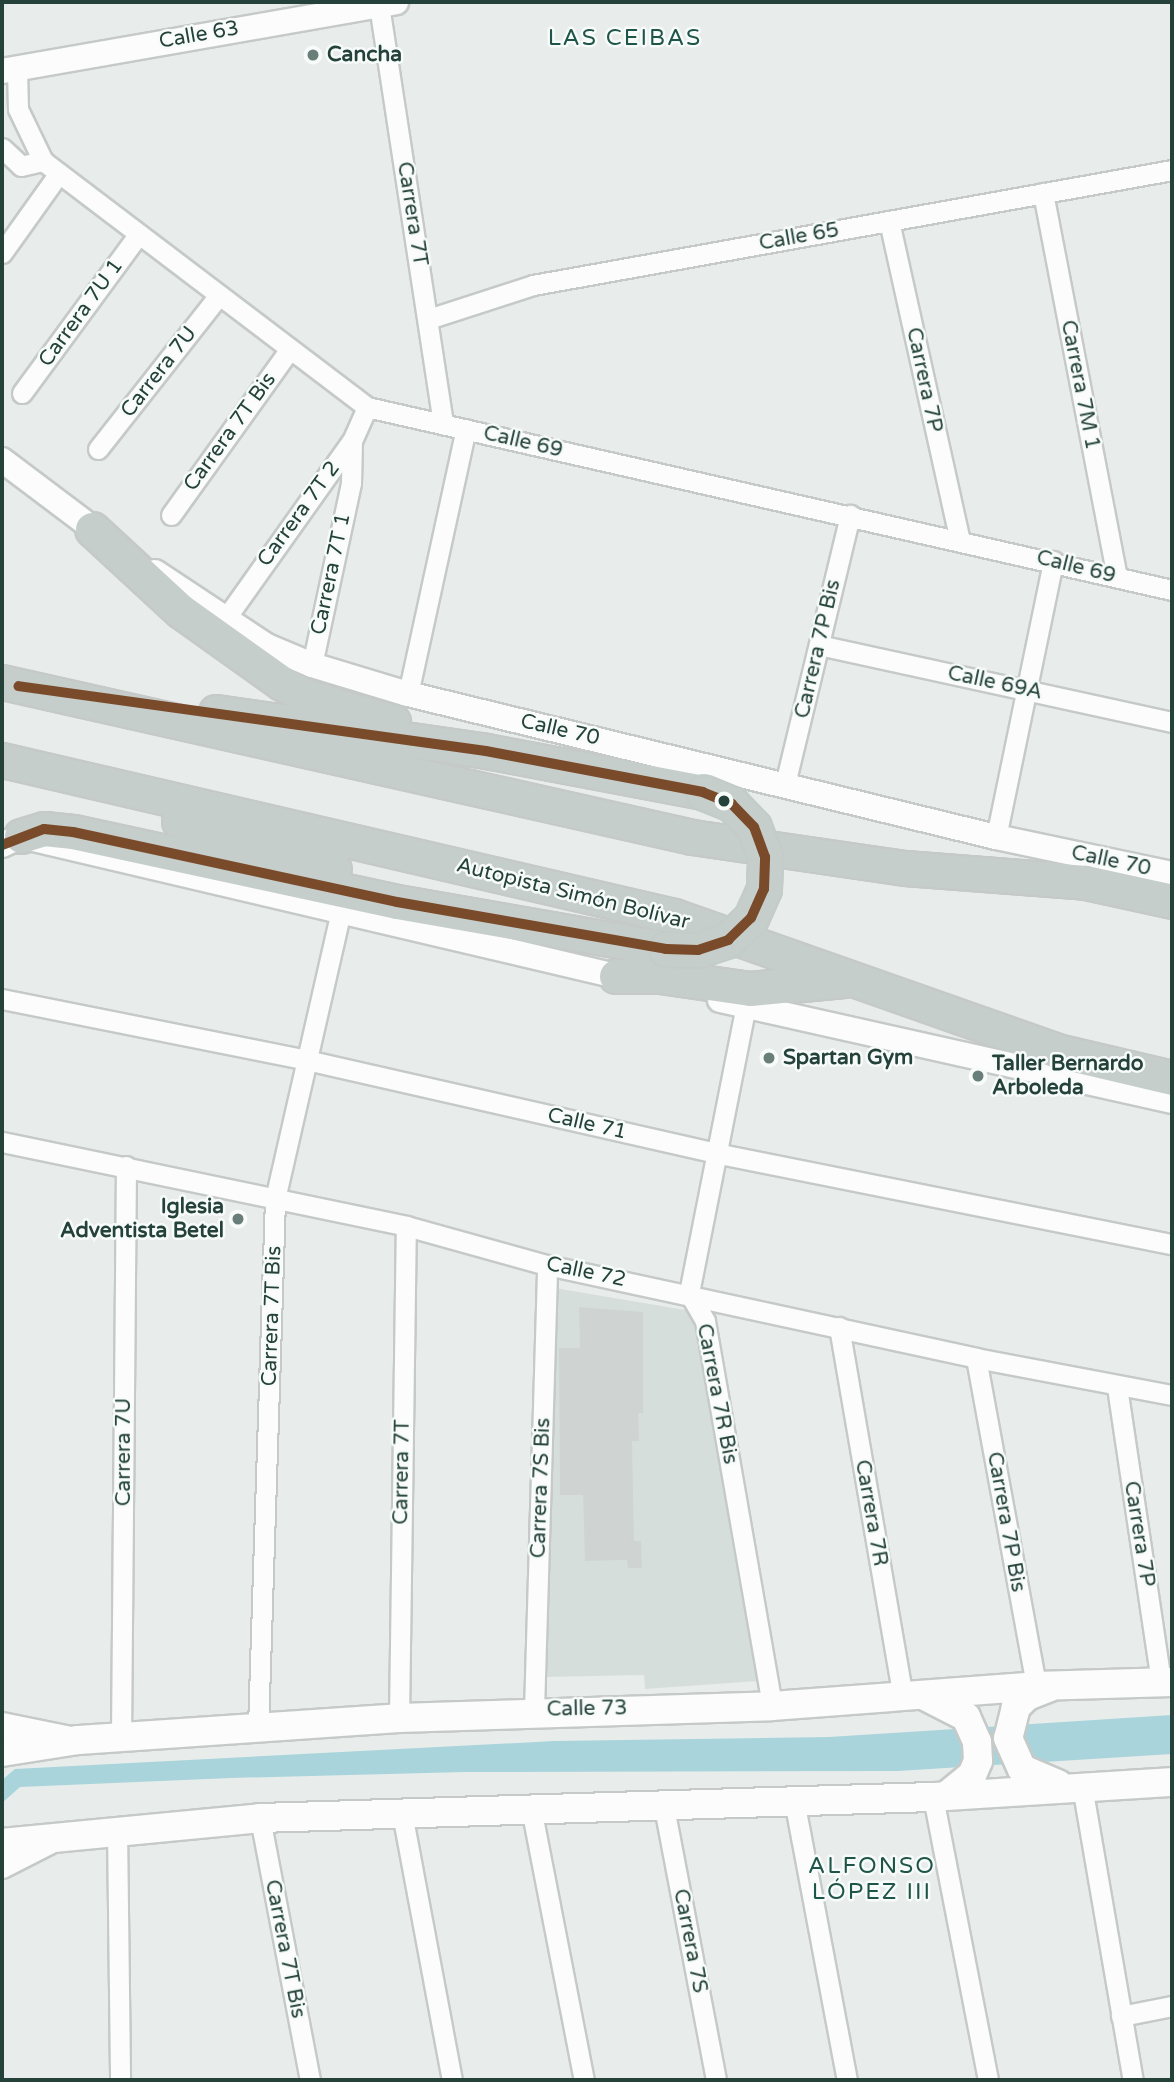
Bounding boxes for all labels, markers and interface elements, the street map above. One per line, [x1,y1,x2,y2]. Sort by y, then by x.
street label: Calle 63 [157,16,241,54]
district label: LAS CEIBAS [549,24,701,52]
place label: Cancha [327,42,402,68]
marker: Cancha [305,47,321,63]
street label: Carrera 7T [391,160,433,268]
street label: Calle 65 [757,218,841,256]
street label: Carrera 7U 1 [33,254,129,372]
street label: Carrera 7M 1 [1055,318,1105,452]
street label: Carrera 7U [116,322,202,422]
street label: Carrera 7P [901,325,947,435]
street label: Carrera 7T Bis [179,368,281,496]
street label: Calle 69 [481,421,565,463]
street label: Carrera 7T 2 [252,456,346,572]
street label: Carrera 7T 1 [306,511,356,637]
street label: Calle 69 [1034,545,1118,589]
street label: Carrera 7P Bis [790,577,846,721]
street label: Calle 69A [945,661,1045,705]
street label: Calle 70 [518,709,602,751]
unlabelled marker [717,794,731,808]
street label: Calle 70 [1069,840,1153,882]
street label: Autopista Simón Bolívar [454,853,692,935]
place label: Spartan Gym [783,1045,913,1071]
marker: Spartan Gym [761,1050,777,1066]
place label: Taller Bernardo Arboleda [992,1051,1143,1101]
marker: Taller Bernardo Arboleda [970,1068,986,1084]
street label: Calle 71 [545,1103,629,1145]
place label: Iglesia Adventista Betel [60,1194,224,1244]
marker: Iglesia Adventista Betel [230,1211,246,1227]
street label: Carrera 7T Bis [257,1245,287,1387]
street label: Calle 72 [544,1251,628,1293]
street label: Carrera 7R Bis [691,1322,743,1466]
street label: Carrera 7U [111,1398,137,1506]
street label: Carrera 7S Bis [526,1417,556,1559]
street label: Carrera 7T [388,1419,416,1525]
street label: Carrera 7P Bis [981,1450,1031,1594]
street label: Carrera 7R [849,1458,893,1568]
street label: Carrera 7P [1118,1479,1160,1589]
street label: Calle 73 [546,1696,628,1722]
district label: ALFONSO LÓPEZ III [809,1852,935,1906]
street label: Carrera 7T Bis [259,1878,311,2020]
street label: Carrera 7S [668,1887,712,1995]

